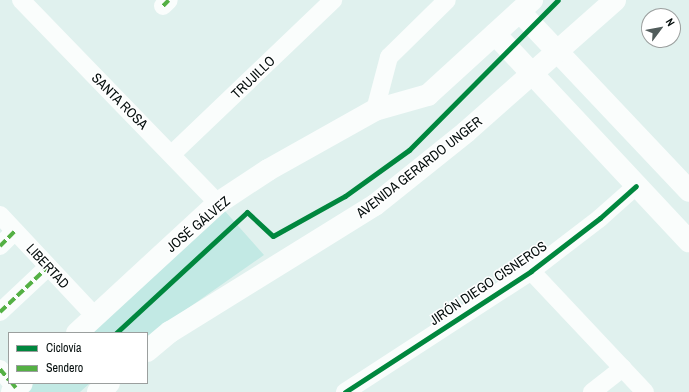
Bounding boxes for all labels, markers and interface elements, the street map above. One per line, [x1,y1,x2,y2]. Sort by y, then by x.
north arrow [641,8,681,48]
text: N [663,16,678,29]
street label: TRUJILLO [228,52,278,102]
street label: SANTA ROSA [88,69,152,133]
street label: AVENIDA GERARDO UNGER [353,113,485,221]
street label: JOSÉ GÁLVEZ [163,193,233,255]
street label: JIRÓN DIEGO CISNEROS [426,238,550,328]
street label: LIBERTAD [23,240,73,292]
legend [8,332,148,384]
text: Ciclovía [46,340,82,356]
text: Sendero [46,360,83,376]

